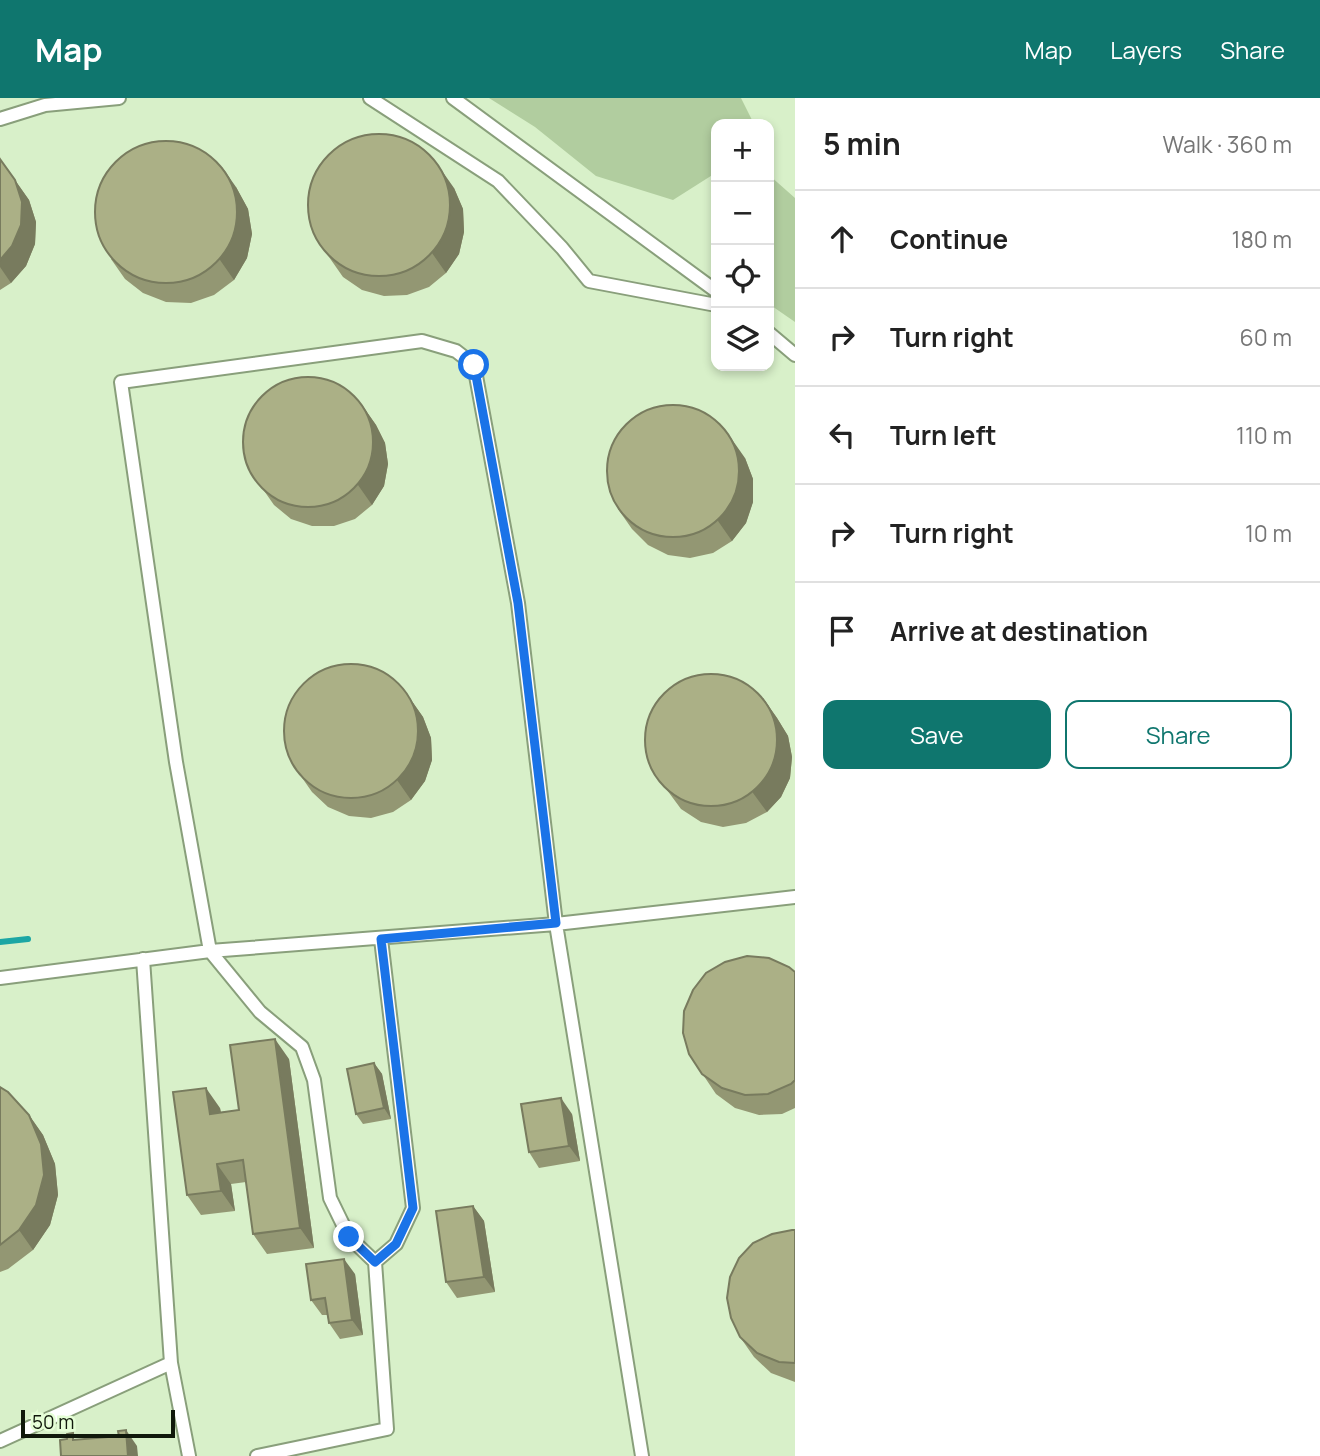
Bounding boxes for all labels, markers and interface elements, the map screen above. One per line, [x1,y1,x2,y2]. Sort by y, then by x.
text: Map [35,27,103,72]
text: Map [1025,33,1072,66]
text: Layers [1110,33,1182,66]
text: Share [1220,33,1285,66]
map controls [711,119,774,371]
button: + [711,119,774,182]
text: 5 min [823,123,901,164]
text: Walk · 360 m [1162,128,1292,160]
button: − [711,182,774,245]
icon: ahead [823,220,861,258]
text: Continue [890,221,1008,257]
text: 180 m [1232,223,1292,255]
button: locate [711,245,774,308]
button: layers [711,308,774,371]
icon: right [823,318,861,356]
text: Turn right [890,319,1014,355]
text: 60 m [1240,321,1292,353]
route start [458,349,489,380]
icon: left [823,416,861,454]
text: Turn left [890,417,997,453]
text: 110 m [1236,419,1292,451]
icon: right [823,514,861,552]
text: Turn right [890,515,1014,551]
text: 10 m [1245,517,1292,549]
icon: arrive [823,612,861,650]
text: Arrive at destination [890,613,1148,649]
button: Save [823,700,1051,769]
button: Share [1065,700,1292,769]
route end [333,1221,364,1252]
scale bar [21,1407,175,1439]
text: 50 m [32,1409,74,1435]

